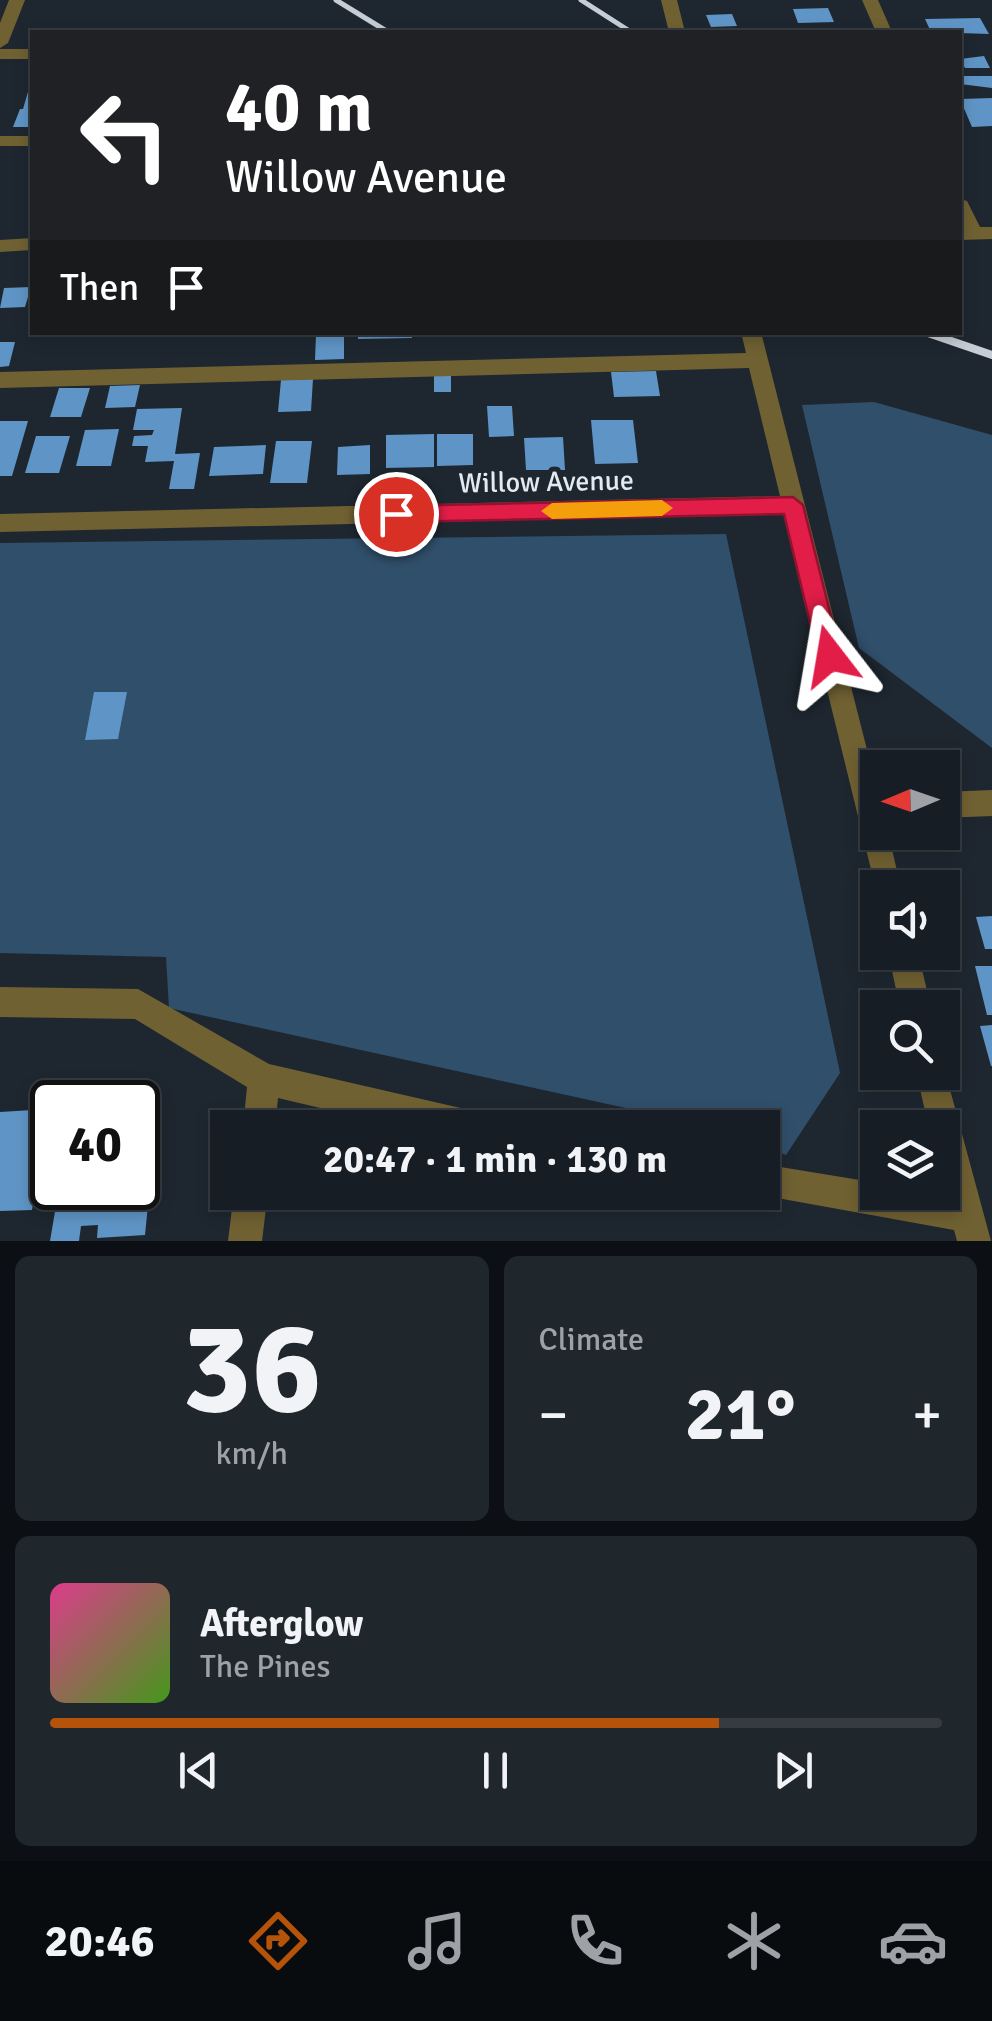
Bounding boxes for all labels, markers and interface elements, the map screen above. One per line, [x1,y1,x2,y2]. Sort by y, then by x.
text: 40 m [225,64,373,150]
icon: left [60,70,190,200]
text: Willow Avenue [225,150,507,205]
icon: arrive [159,260,214,315]
text: Then [60,264,139,311]
street label: Willow Avenue [458,463,634,501]
pin [354,472,439,557]
icon: arrive [369,487,424,542]
position arrow [778,604,882,708]
north arrow [860,750,960,850]
map controls [860,750,960,1210]
button: sound [860,870,960,970]
button: search [860,990,960,1090]
speed limit sign: 40 [30,1080,160,1210]
button: layers [860,1110,960,1210]
text: 20:47 · 1 min · 130 m [323,1136,667,1183]
text: 36 [182,1289,322,1449]
text: Climate [539,1320,644,1359]
text: 21° [685,1368,796,1461]
text: − [539,1381,568,1449]
text: + [912,1381,942,1449]
text: km/h [216,1434,288,1473]
text: Afterglow [200,1600,363,1647]
text: The Pines [200,1647,331,1686]
icon: previous [171,1743,226,1798]
icon: pause [468,1743,523,1798]
icon: next [766,1743,821,1798]
icon: directions [243,1906,313,1976]
icon: music [402,1906,472,1976]
icon: phone [560,1906,630,1976]
icon: climate [719,1906,789,1976]
icon: car [878,1906,948,1976]
text: 20:46 [44,1914,155,1969]

